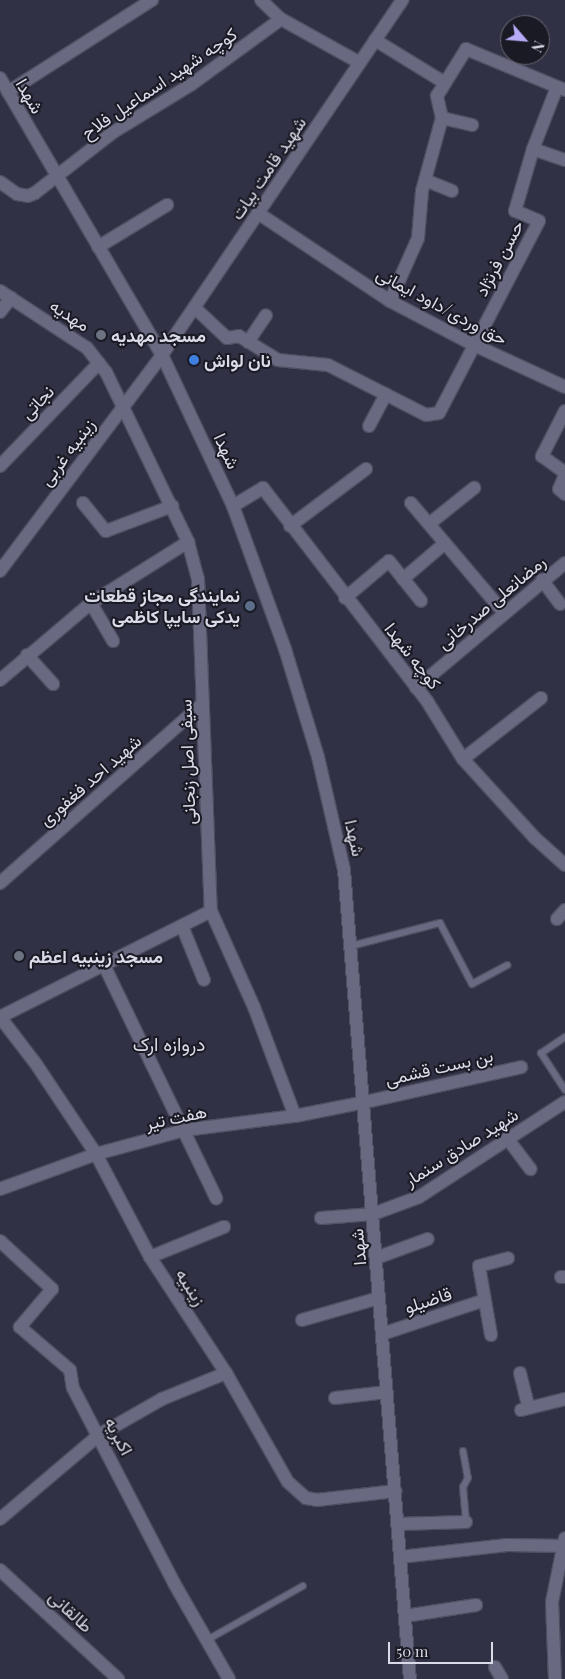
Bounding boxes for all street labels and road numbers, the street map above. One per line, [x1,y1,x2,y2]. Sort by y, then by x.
street label: کوچه شهید اسماعیل فلاح [77,23,241,143]
street label: شهدا [11,75,49,117]
street label: شهید قامت بیات [226,112,310,224]
street label: حسن فرنژاد [470,216,528,300]
street label: حق وردی/داود ایمانی [373,262,511,350]
street label: مهدیه [46,294,94,336]
street label: نجاتی [16,380,58,424]
street label: زینبیه غربی [35,414,99,490]
street label: شهدا [209,430,245,472]
street label: رمضانعلی صدرخانی [432,550,550,654]
street label: کوچه شهدا [380,618,446,694]
street label: سیفی اصل زنجانی [174,699,200,825]
street label: شهید احد فغفوری [34,730,146,830]
street label: شهدا [340,818,370,858]
street label: بن بست قشمی [383,1044,495,1090]
street label: هفت تیر [143,1100,209,1134]
street label: شهید صادق سنمار [400,1103,522,1191]
street label: شهدا [346,1228,370,1266]
street label: زینبیه [171,1264,211,1310]
street label: قاضیلو [402,1282,454,1318]
street label: اکبریه [100,1413,138,1459]
street label: طالقانی [45,1585,97,1637]

